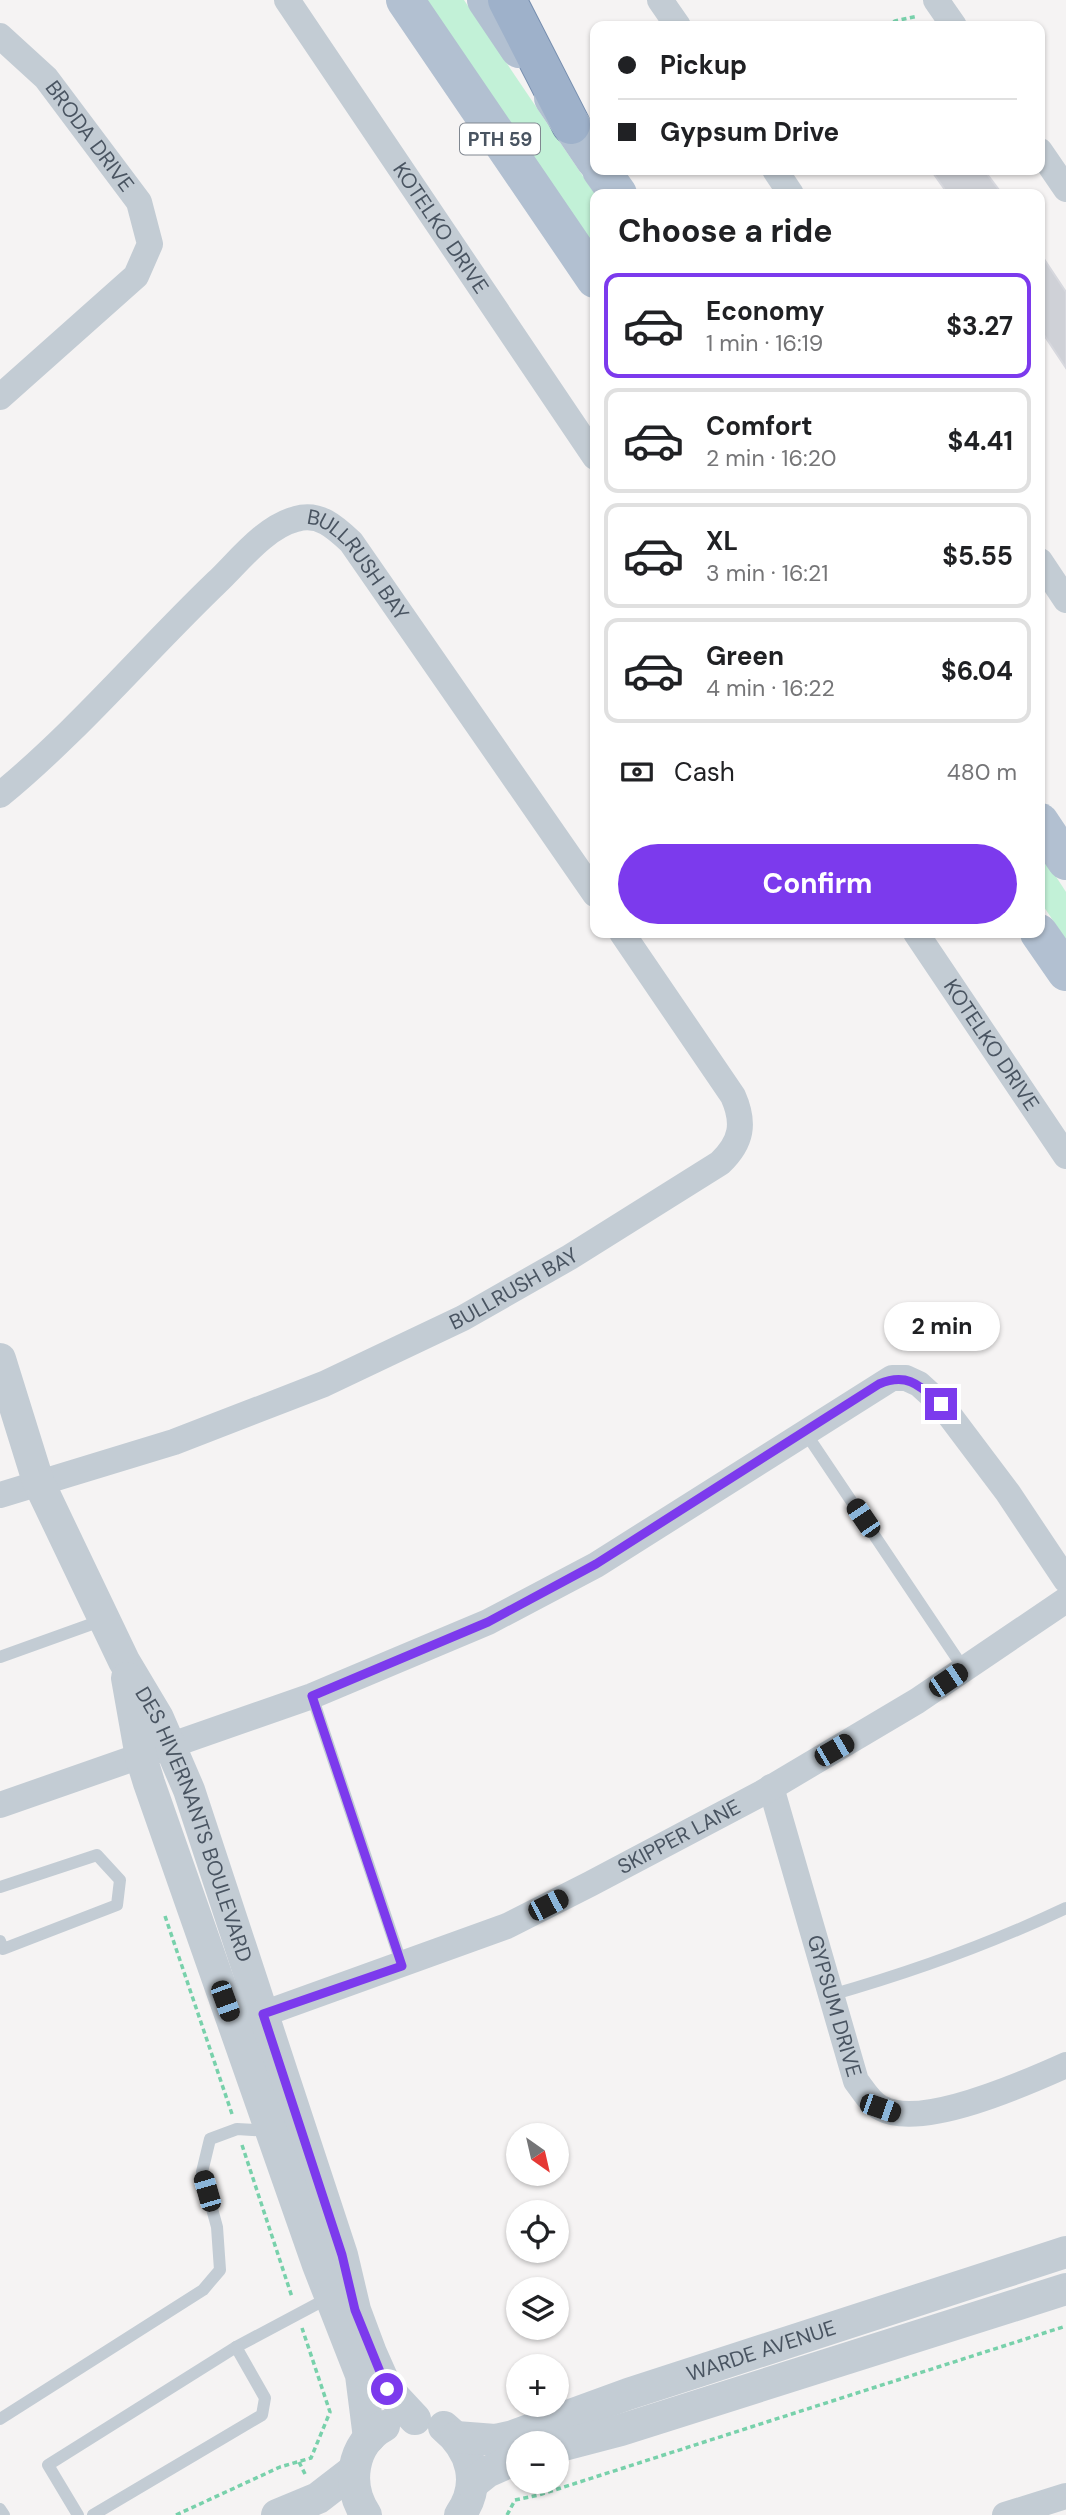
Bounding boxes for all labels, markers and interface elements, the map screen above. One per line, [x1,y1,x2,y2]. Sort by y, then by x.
text: Pickup [660,48,747,82]
street label: BRODA DRIVE [39,75,140,197]
text: Gypsum Drive [660,115,839,149]
road number: PTH 59 [460,124,540,154]
street label: KOTELKO DRIVE [386,157,495,299]
text: Choose a ride [618,210,833,252]
icon: car [622,294,685,357]
text: Economy [706,294,824,328]
text: $3.27 [946,309,1013,343]
text: 1 min · 16:19 [706,328,823,358]
icon: car [622,409,685,472]
text: Comfort [706,409,812,443]
text: $4.41 [947,424,1013,458]
text: 2 min · 16:20 [706,443,836,473]
street label: BULLRUSH BAY [305,503,415,626]
icon: car [622,524,685,587]
text: XL [706,524,738,558]
text: $5.55 [942,539,1013,573]
text: 3 min · 16:21 [706,558,828,588]
icon: car [622,639,685,702]
text: Green [706,639,784,673]
text: $6.04 [941,654,1013,688]
text: 4 min · 16:22 [706,673,835,703]
icon: cash [618,753,656,791]
text: Cash [674,755,735,789]
text: 480 m [947,757,1017,787]
button: Confirm [618,844,1017,924]
street label: KOTELKO DRIVE [937,974,1046,1116]
street label: BULLRUSH BAY [445,1241,584,1336]
callout: 2 min [883,1302,999,1352]
text: 2 min [912,1311,972,1341]
route end [925,1388,957,1420]
car [843,1495,884,1541]
car [925,1660,972,1700]
street label: DES HIVERNANTS BOULEVARD [129,1682,259,1966]
car [811,1730,858,1770]
street label: SKIPPER LANE [613,1793,745,1881]
car [525,1886,572,1924]
street label: GYPSUM DRIVE [801,1932,868,2080]
car [208,1978,243,2024]
car [857,2091,904,2125]
north arrow [506,2123,569,2186]
map controls [506,2123,569,2494]
car [192,2168,223,2214]
button: locate [506,2200,569,2263]
button: layers [506,2277,569,2340]
street label: WARDE AVENUE [683,2314,839,2388]
button: + [506,2354,569,2417]
route start [371,2373,403,2405]
button: − [506,2431,569,2494]

